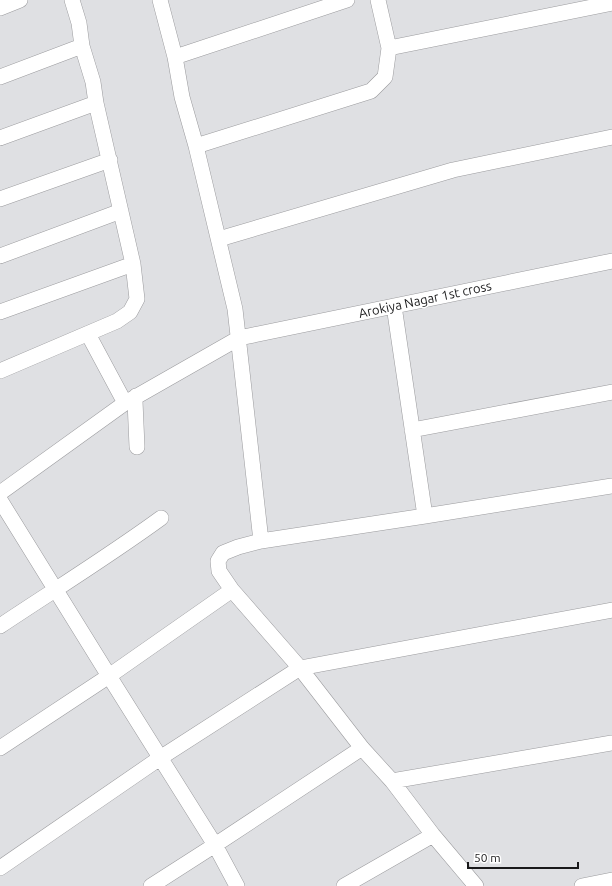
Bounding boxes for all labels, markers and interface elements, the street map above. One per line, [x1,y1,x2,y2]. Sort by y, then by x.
street label: Arokiya Nagar 1st cross [357,278,493,320]
scale bar [468,844,578,870]
text: 50 m [474,851,501,864]

